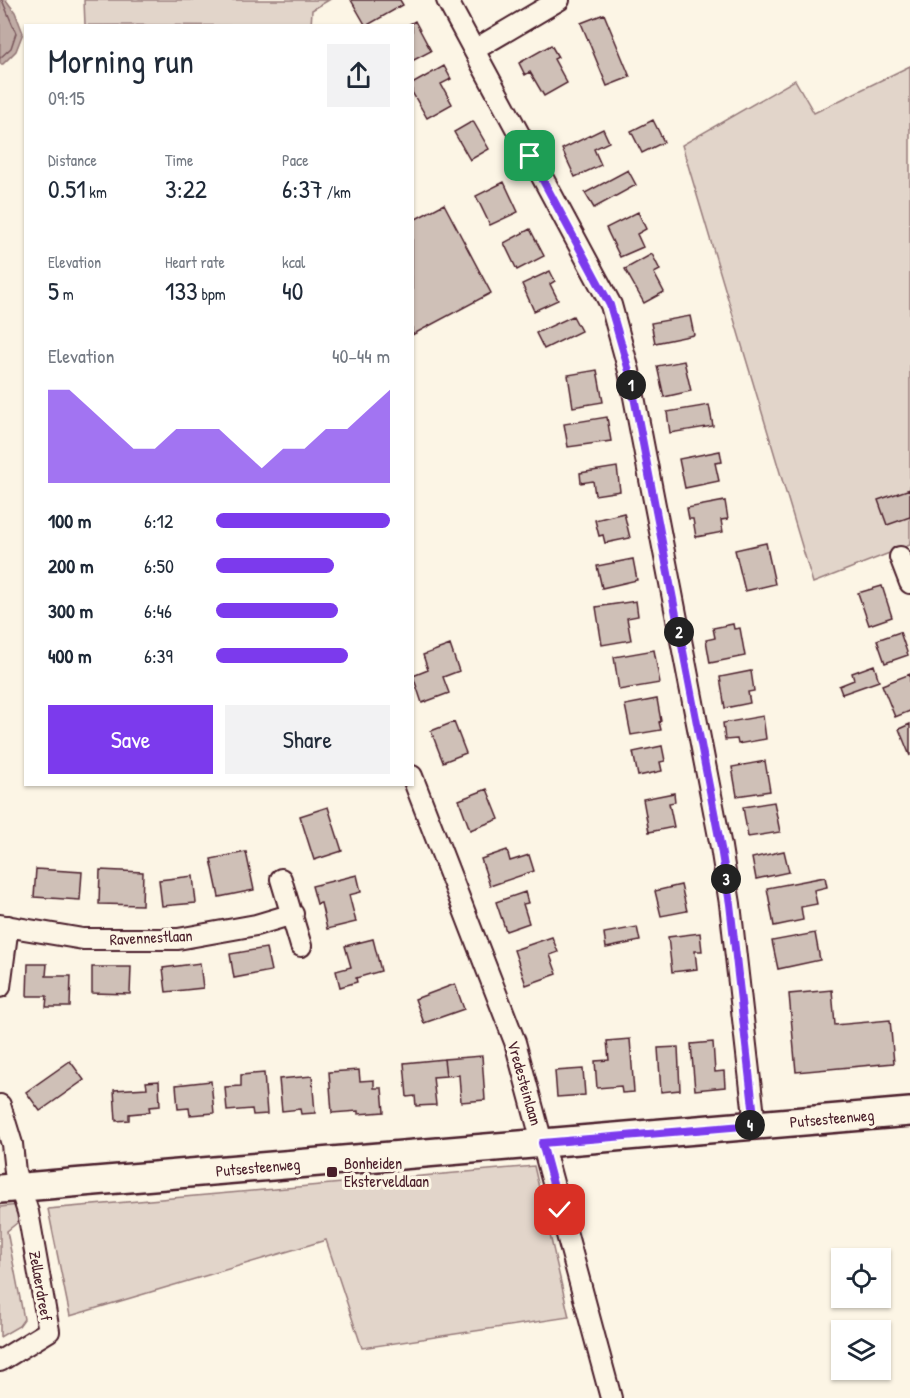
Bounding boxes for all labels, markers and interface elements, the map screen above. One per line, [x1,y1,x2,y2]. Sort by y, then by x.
text: Morning run [48,39,194,83]
button: share [327,44,390,107]
text: 09:15 [48,84,85,111]
pin [504,130,555,181]
icon: arrive [513,139,546,172]
text: Distance [48,149,97,171]
text: Time [165,149,193,171]
text: Pace [282,149,309,171]
text: 0.51 [48,171,86,206]
text: 3:22 [165,171,207,206]
text: 6:37 [282,171,323,206]
text: km [86,181,107,203]
text: /km [323,181,351,203]
text: Elevation [48,251,101,273]
text: Heart rate [165,251,225,273]
text: kcal [282,251,305,273]
text: 5 [48,273,59,308]
text: 133 [165,273,198,308]
text: 40 [282,273,303,308]
text: m [59,283,74,305]
text: bpm [198,283,226,305]
text: Elevation [48,342,114,369]
text: 40–44 m [332,342,390,369]
pin: 1 [616,370,646,400]
text: 1 [628,374,634,396]
text: 100 m [48,507,91,534]
text: 6:12 [144,507,173,534]
text: 200 m [48,552,93,579]
text: 6:50 [144,552,174,579]
text: 300 m [48,597,93,624]
text: 6:46 [144,597,172,624]
pin: 2 [664,617,694,647]
text: 2 [675,621,683,643]
text: 400 m [48,642,92,669]
text: 6:39 [144,642,173,669]
button: Save [48,705,213,774]
button: Share [225,705,390,774]
pin: 3 [711,864,741,894]
text: 3 [722,868,730,890]
street label: Ravennestlaan [109,924,193,950]
street label: Vredesteinlaan [502,1038,548,1128]
street label: Putsesteenweg [789,1103,875,1133]
pin: 4 [735,1110,765,1140]
text: 4 [747,1114,753,1136]
street label: Putsesteenweg [215,1152,301,1182]
place label: Bonheiden Eksterveldlaan [344,1152,429,1192]
marker: Bonheiden Eksterveldlaan [325,1165,339,1179]
pin [534,1184,585,1235]
icon: check [543,1193,576,1226]
map controls [831,1248,891,1380]
button: locate [831,1248,891,1308]
street label: Zellaerdreef [24,1249,58,1323]
button: layers [831,1320,891,1380]

